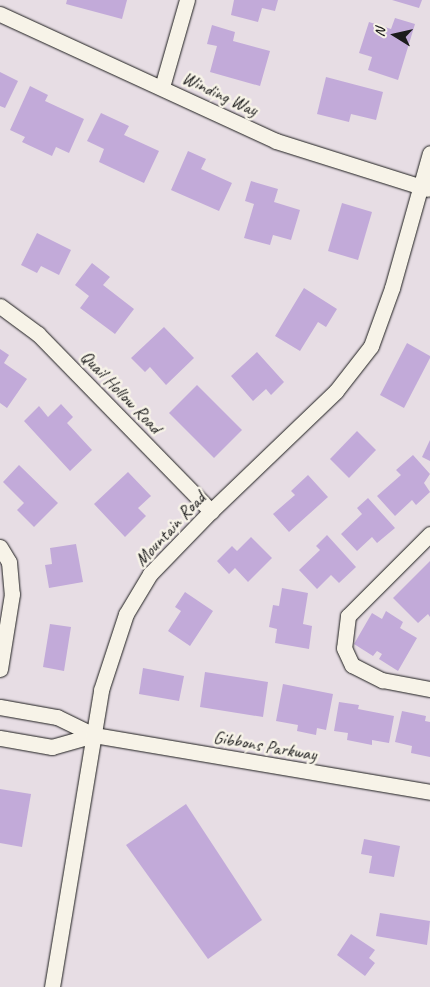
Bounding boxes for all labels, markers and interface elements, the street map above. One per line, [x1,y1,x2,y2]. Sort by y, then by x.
north arrow [370,10,420,60]
text: N [371,27,389,38]
street label: Winding Way [179,67,261,121]
street label: Quail Hollow Road [76,346,166,438]
street label: Mountain Road [130,487,210,571]
street label: Gibbons Parkway [212,726,318,766]

